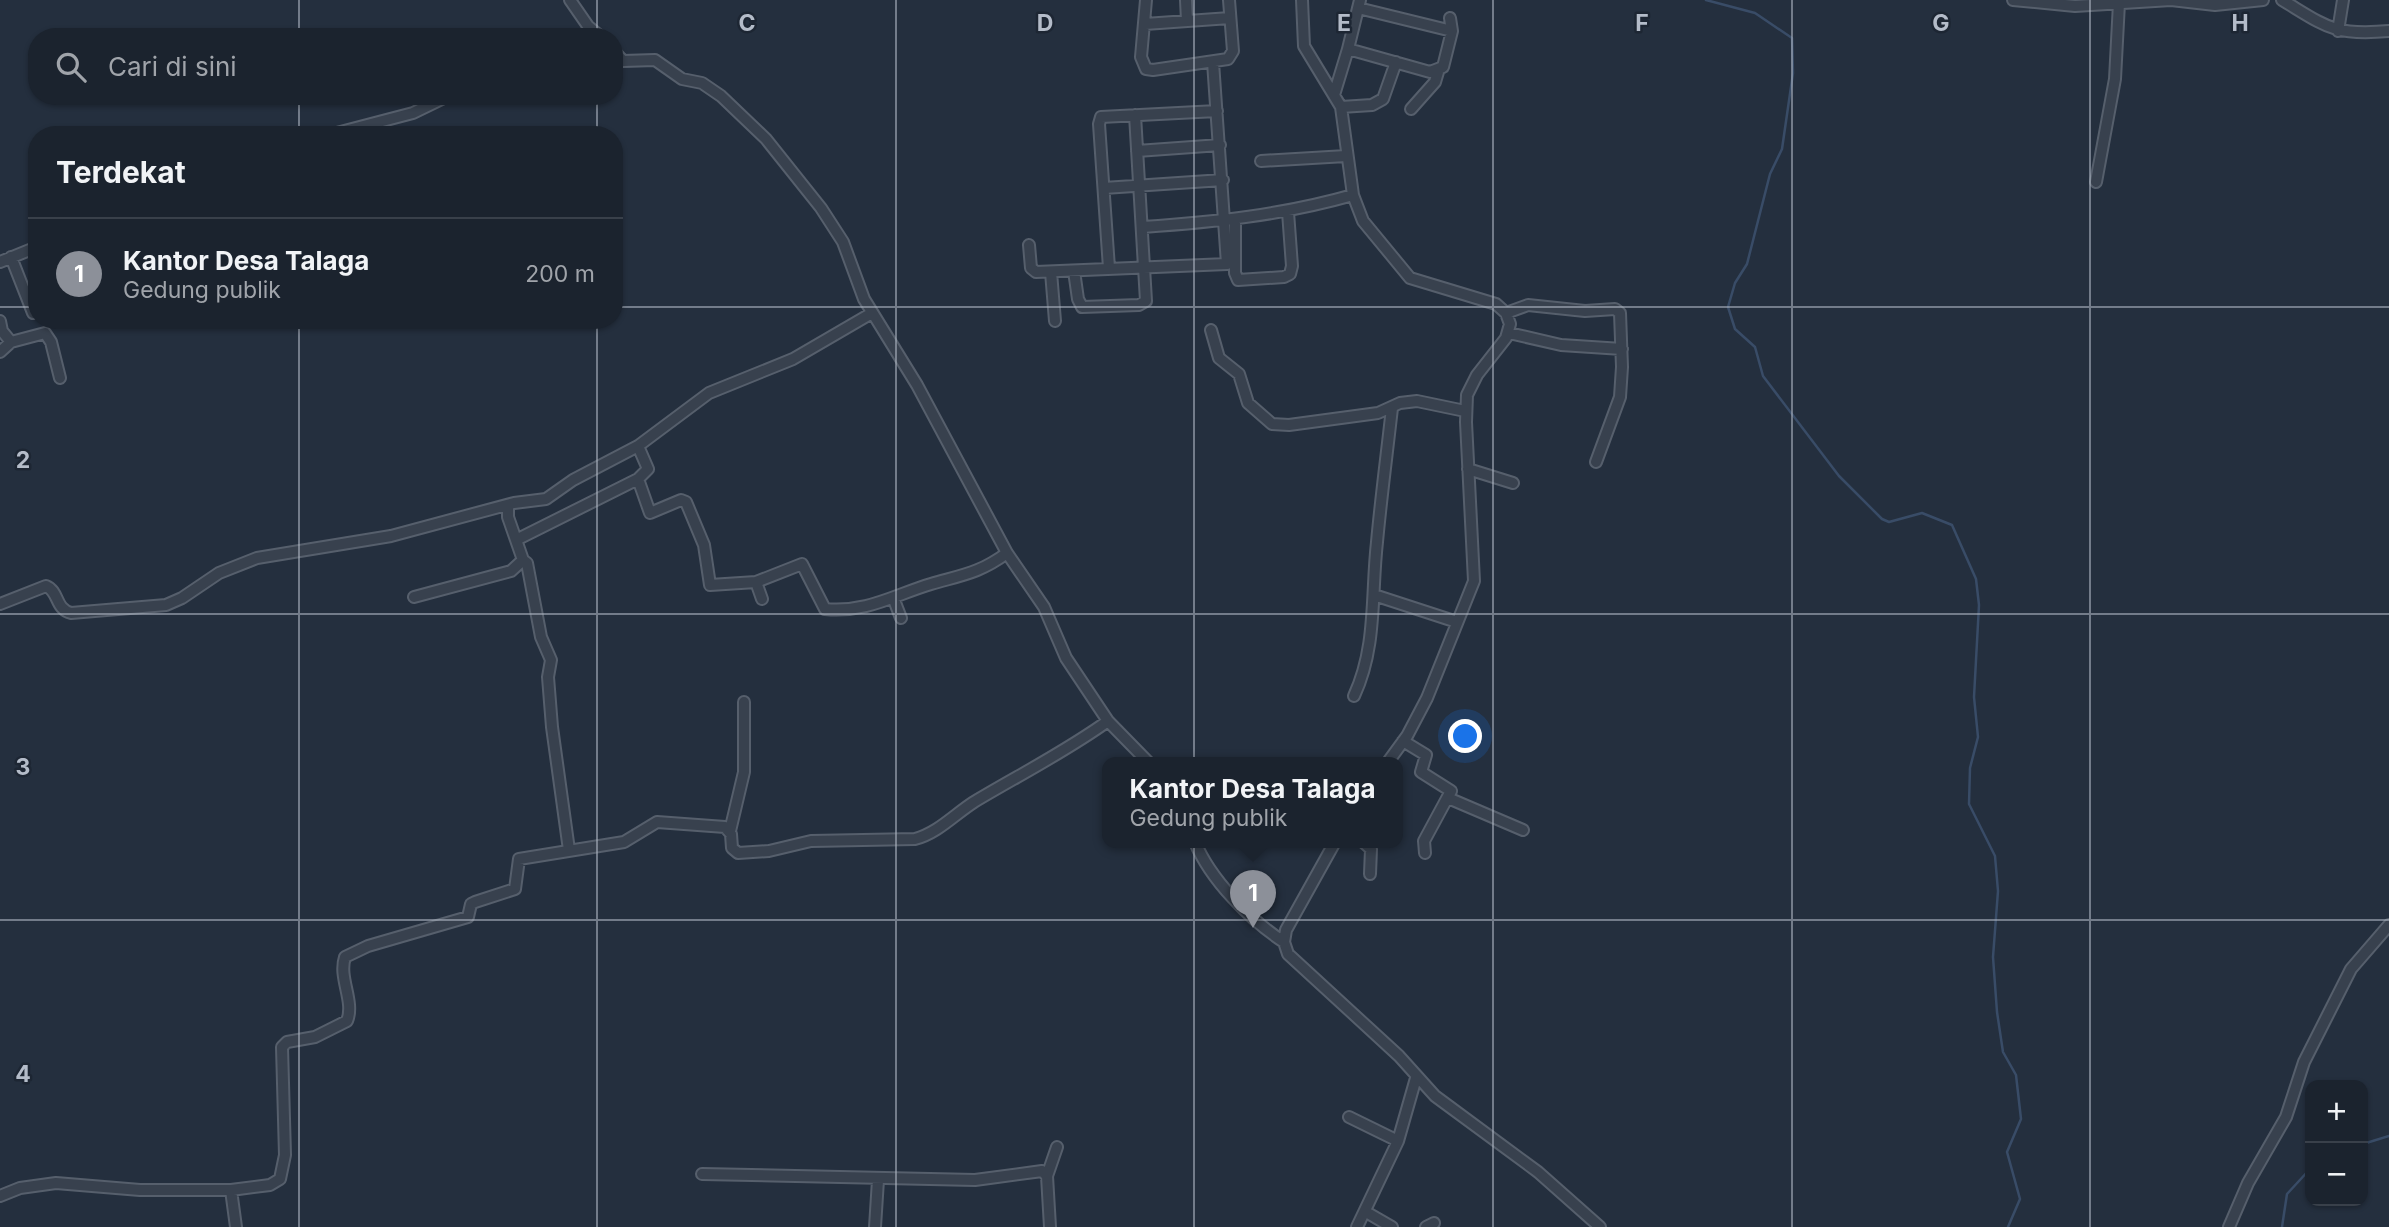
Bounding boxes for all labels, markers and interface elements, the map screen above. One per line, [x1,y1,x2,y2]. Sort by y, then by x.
text: C [738,9,756,37]
text: D [1037,9,1053,37]
text: E [1337,9,1351,37]
text: F [1635,9,1649,37]
text: G [1932,9,1950,37]
text: H [2231,9,2249,37]
search box [28,28,623,105]
icon: search [52,48,90,86]
text: Cari di sini [108,51,237,82]
text: Terdekat [56,154,186,190]
text: Kantor Desa Talaga [123,245,369,276]
text: 1 [74,260,84,288]
text: 200 m [525,260,595,288]
text: Gedung publik [123,276,281,304]
text: 2 [16,446,30,474]
your location [1448,719,1482,753]
text: 3 [16,753,30,781]
popup [1102,757,1403,848]
text: Kantor Desa Talaga [1129,773,1376,804]
text: Gedung publik [1129,804,1287,832]
pin: 1 [1230,870,1276,928]
text: 4 [15,1060,31,1088]
map controls [2305,1080,2368,1206]
button: + [2305,1080,2368,1143]
button: − [2305,1143,2368,1206]

